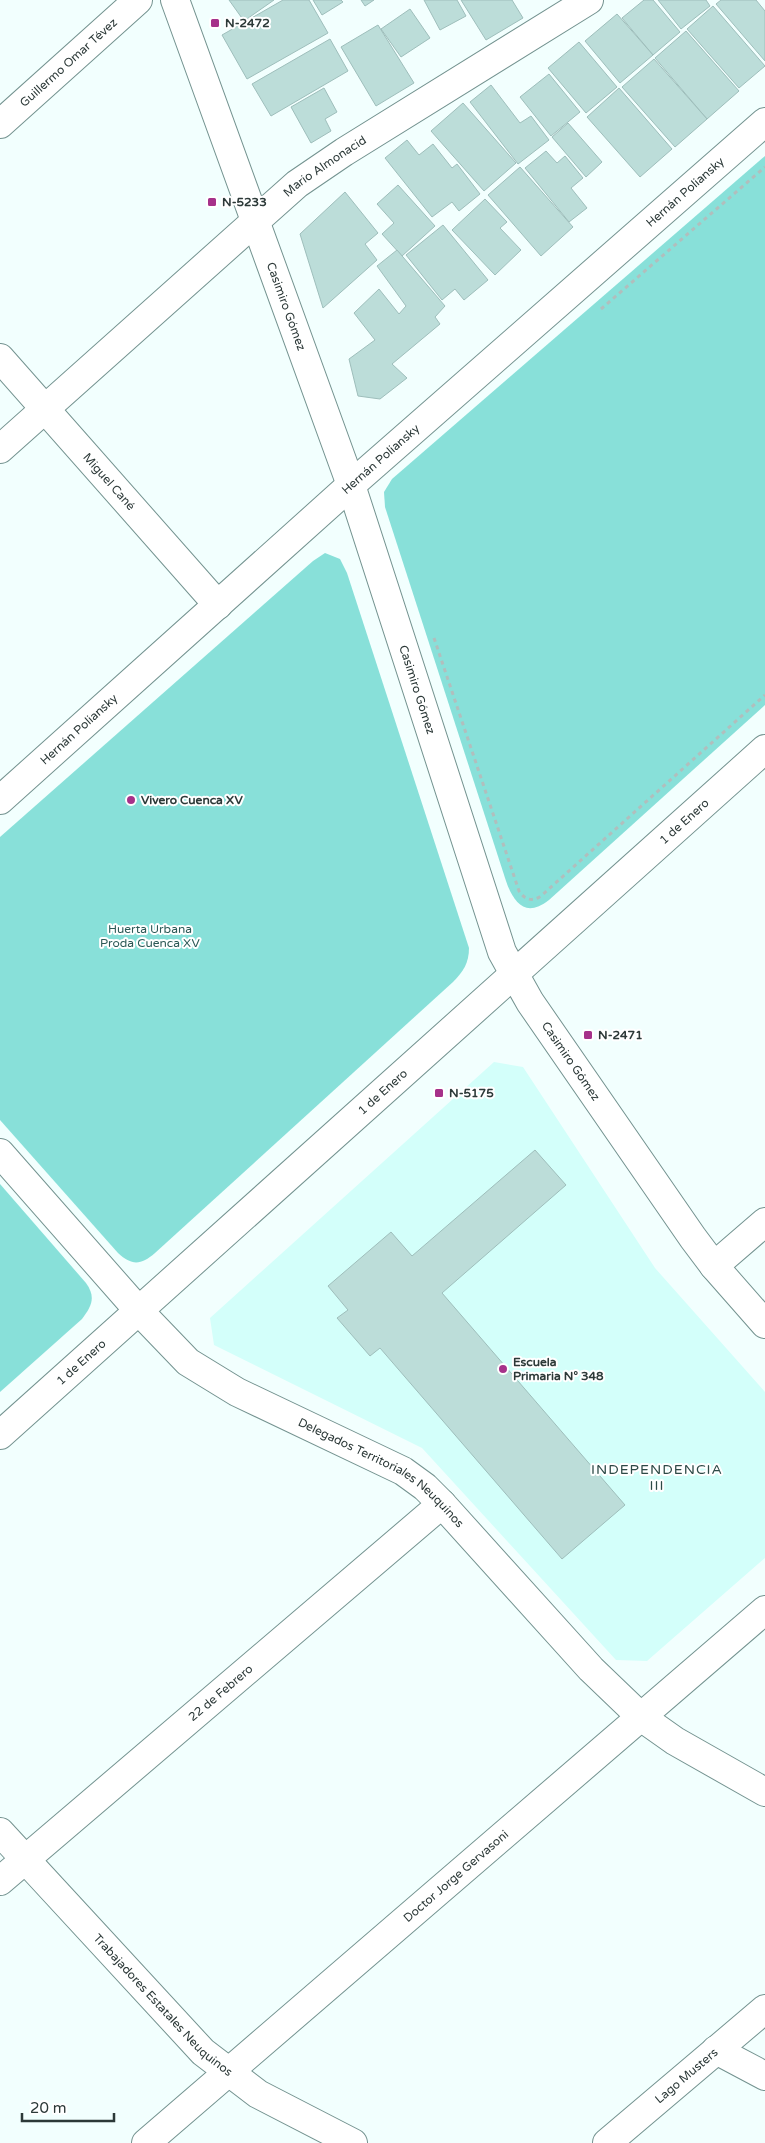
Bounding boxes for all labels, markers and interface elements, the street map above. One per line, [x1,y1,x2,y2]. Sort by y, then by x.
street label: Guillermo Omar Tévez [17,15,120,110]
place label: N-2472 [225,16,270,30]
marker: N-2472 [209,17,221,29]
street label: Mario Almonacid [281,133,369,200]
street label: Hernán Poliansky [643,154,727,230]
place label: N-5233 [222,195,267,209]
marker: N-5233 [206,196,218,208]
street label: Casimiro Gómez [264,260,309,353]
street label: Hernán Poliansky [339,421,423,497]
street label: Miguel Cané [80,450,138,513]
street label: Casimiro Gómez [396,643,438,736]
street label: Hernán Poliansky [37,691,121,767]
place label: Vivero Cuenca XV [141,793,243,807]
marker: Vivero Cuenca XV [125,794,137,806]
street label: 1 de Enero [657,796,712,847]
park label: Huerta Urbana Proda Cuenca XV [100,922,201,950]
street label: Casimiro Gómez [539,1019,603,1103]
place label: N-2471 [598,1028,643,1042]
marker: N-2471 [582,1029,594,1041]
street label: 1 de Enero [355,1066,410,1118]
place label: N-5175 [449,1086,494,1100]
marker: N-5175 [433,1087,445,1099]
street label: 1 de Enero [54,1336,109,1388]
place label: Escuela Primaria N° 348 [513,1355,604,1383]
marker: Escuela Primaria N° 348 [497,1363,509,1375]
street label: Delegados Territoriales Neuquinos [296,1415,467,1531]
district label: INDEPENDENCIA III [591,1461,723,1494]
street label: 22 de Febrero [186,1662,256,1724]
street label: Doctor Jorge Gervasoni [401,1827,511,1925]
street label: Trabajadores Estatales Neuquinos [91,1931,236,2079]
street label: Lago Musters [652,2045,721,2106]
scale bar [22,2090,115,2122]
text: 20 m [30,2099,67,2117]

